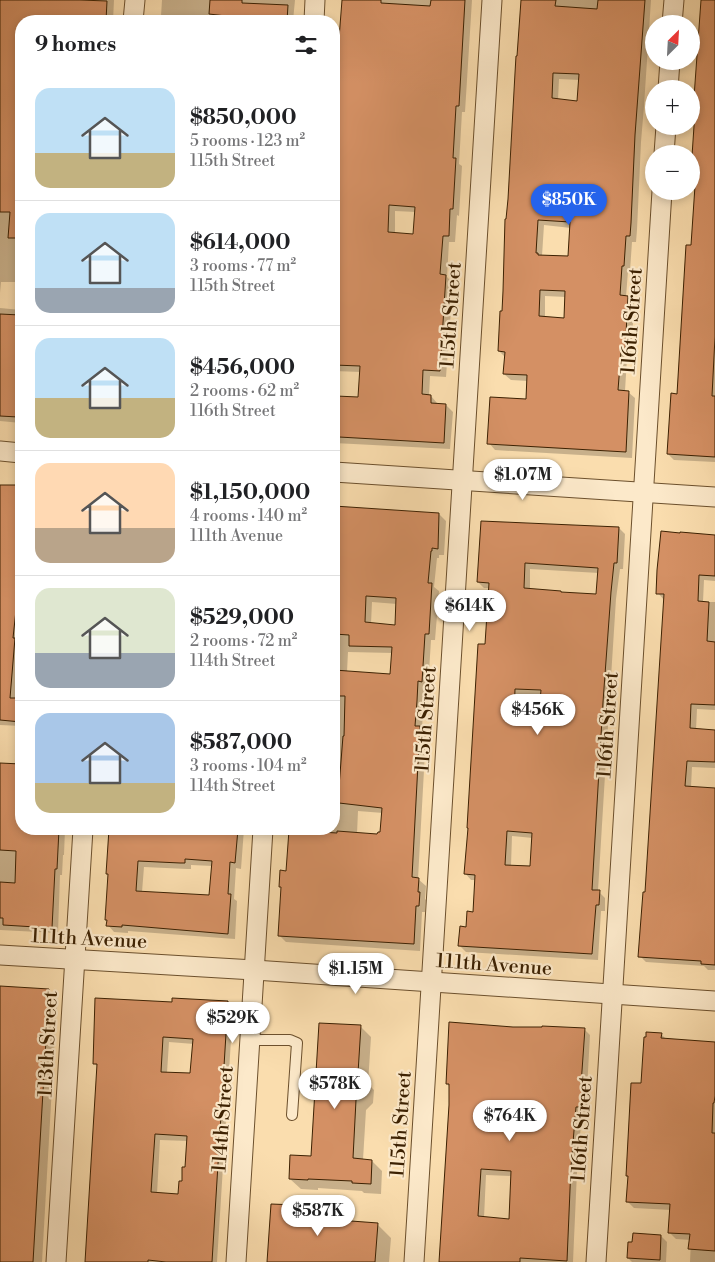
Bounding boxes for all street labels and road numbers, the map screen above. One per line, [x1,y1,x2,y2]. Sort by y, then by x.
street label: 115th Street [435,261,468,369]
street label: 116th Street [616,267,649,375]
street label: 115th Street [410,665,443,773]
street label: 116th Street [592,671,625,779]
street label: 111th Avenue [30,924,148,955]
street label: 111th Avenue [435,949,553,982]
street label: 113th Street [33,990,64,1098]
street label: 114th Street [207,1065,240,1173]
street label: 115th Street [385,1070,418,1178]
street label: 116th Street [566,1075,599,1183]

